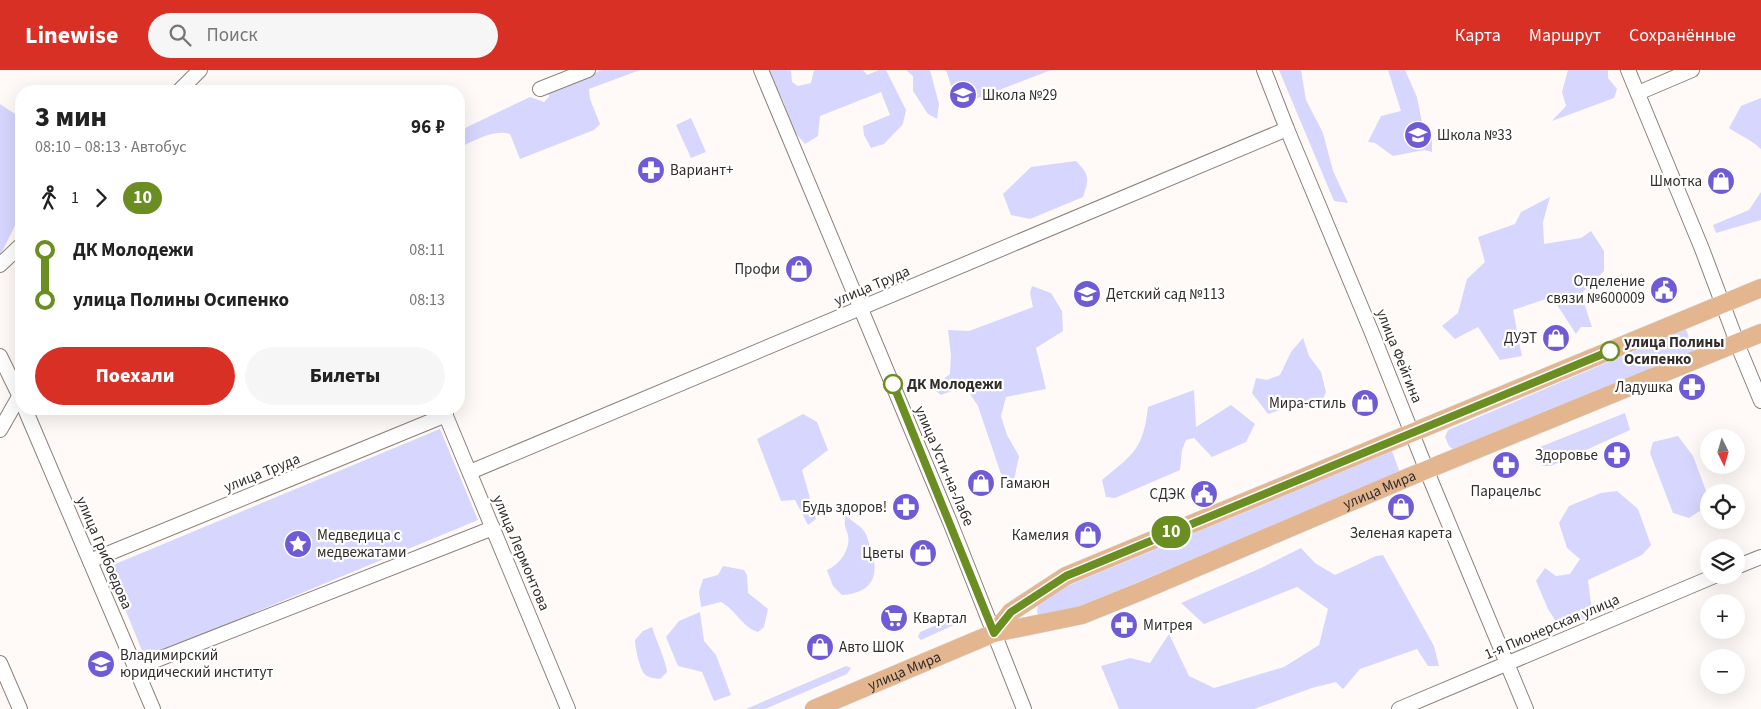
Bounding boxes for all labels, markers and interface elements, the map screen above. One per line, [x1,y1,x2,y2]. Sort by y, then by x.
search box [148,13,498,58]
text: Linewise [25,18,118,53]
icon: search [166,21,194,49]
text: Поиск [206,22,258,49]
text: Карта [1455,23,1501,48]
text: Маршрут [1529,23,1601,48]
text: Сохранённые [1629,23,1736,48]
school or university icon: Школа №29 [948,80,978,110]
place label: Школа №29 [982,85,1057,106]
text: 3 мин [35,97,107,137]
text: 96 ₽ [411,114,445,141]
school or university icon: Школа №33 [1403,120,1433,150]
place label: Школа №33 [1437,125,1512,146]
text: 08:10 – 08:13 · Автобус [35,136,187,158]
pharmacy icon: Вариант+ [636,155,666,185]
place label: Вариант+ [670,160,734,181]
shop icon: Шмотка [1706,166,1736,196]
place label: Шмотка [1650,171,1702,192]
icon: walk [35,184,63,212]
icon: forward [87,184,115,212]
text: 10 [133,185,152,210]
text: 1 [71,187,79,209]
text: ДК Молодежи [73,237,194,264]
text: 08:11 [409,239,445,261]
shop icon: Профи [784,254,814,284]
place label: Профи [734,259,780,280]
street label: улица Труда [831,261,913,311]
place label: Отделение связи №600009 [1546,271,1645,309]
public building icon: Отделение связи №600009 [1649,275,1679,305]
school or university icon: Детский сад №113 [1072,279,1102,309]
place label: Детский сад №113 [1106,284,1225,305]
text: улица Полины Осипенко [73,287,289,314]
text: 08:13 [409,289,445,311]
street label: улица Фейгина [1371,306,1427,406]
shop icon: ДУЭТ [1541,323,1571,353]
place label: ДУЭТ [1504,328,1537,349]
place label: улица Полины Осипенко [1624,332,1724,370]
marker: улица Полины Осипенко [1600,341,1620,361]
button: Поехали [35,347,235,405]
button: Билеты [245,347,445,405]
pharmacy icon: Ладушка [1677,372,1707,402]
marker: ДК Молодежи [883,374,903,394]
place label: ДК Молодежи [907,374,1002,395]
place label: Ладушка [1615,377,1673,398]
shop icon: Мира-стиль [1350,388,1380,418]
place label: Мира-стиль [1269,393,1346,414]
street label: улица Усти-на-Лабе [909,403,979,529]
north arrow [1700,429,1745,474]
map controls [1700,429,1745,694]
pharmacy icon: Здоровье [1602,440,1632,470]
place label: Здоровье [1535,445,1598,466]
street label: улица Труда [221,448,303,498]
pharmacy icon: Парацельс [1491,450,1521,480]
street label: улица Мира [1340,465,1419,514]
shop icon: Гамаюн [966,468,996,498]
place label: Гамаюн [1000,473,1050,494]
public building icon: СДЭК [1189,479,1219,509]
place label: Парацельс [1471,481,1542,502]
place label: СДЭК [1150,484,1185,505]
button: locate [1700,484,1745,529]
street label: улица Лермонтова [487,492,555,614]
pharmacy icon: Будь здоров! [891,492,921,522]
shop icon: Зеленая карета [1386,492,1416,522]
street label: улица Грибоедова [71,493,137,613]
place label: Будь здоров! [802,497,887,518]
line badge: 10 [1148,516,1194,548]
text: 10 [1161,519,1181,544]
shop icon: Камелия [1073,520,1103,550]
place label: Зеленая карета [1350,523,1452,544]
place label: Медведица с медвежатами [317,525,407,563]
place label: Камелия [1012,525,1069,546]
place icon: Медведица с медвежатами [283,529,313,559]
shop icon: Цветы [908,538,938,568]
button: layers [1700,539,1745,584]
place label: Цветы [862,543,904,564]
street label: 1-я Пионерская улица [1481,589,1623,665]
button: + [1700,594,1745,639]
supermarket icon: Квартал [879,603,909,633]
place label: Квартал [913,608,967,629]
pharmacy icon: Митрея [1109,610,1139,640]
place label: Митрея [1143,615,1193,636]
shop icon: Авто ШОК [805,632,835,662]
place label: Авто ШОК [839,637,904,658]
place label: Владимирский юридический институт [120,645,274,683]
street label: улица Мира [865,646,944,696]
school or university icon: Владимирский юридический институт [86,649,116,679]
button: − [1700,649,1745,694]

